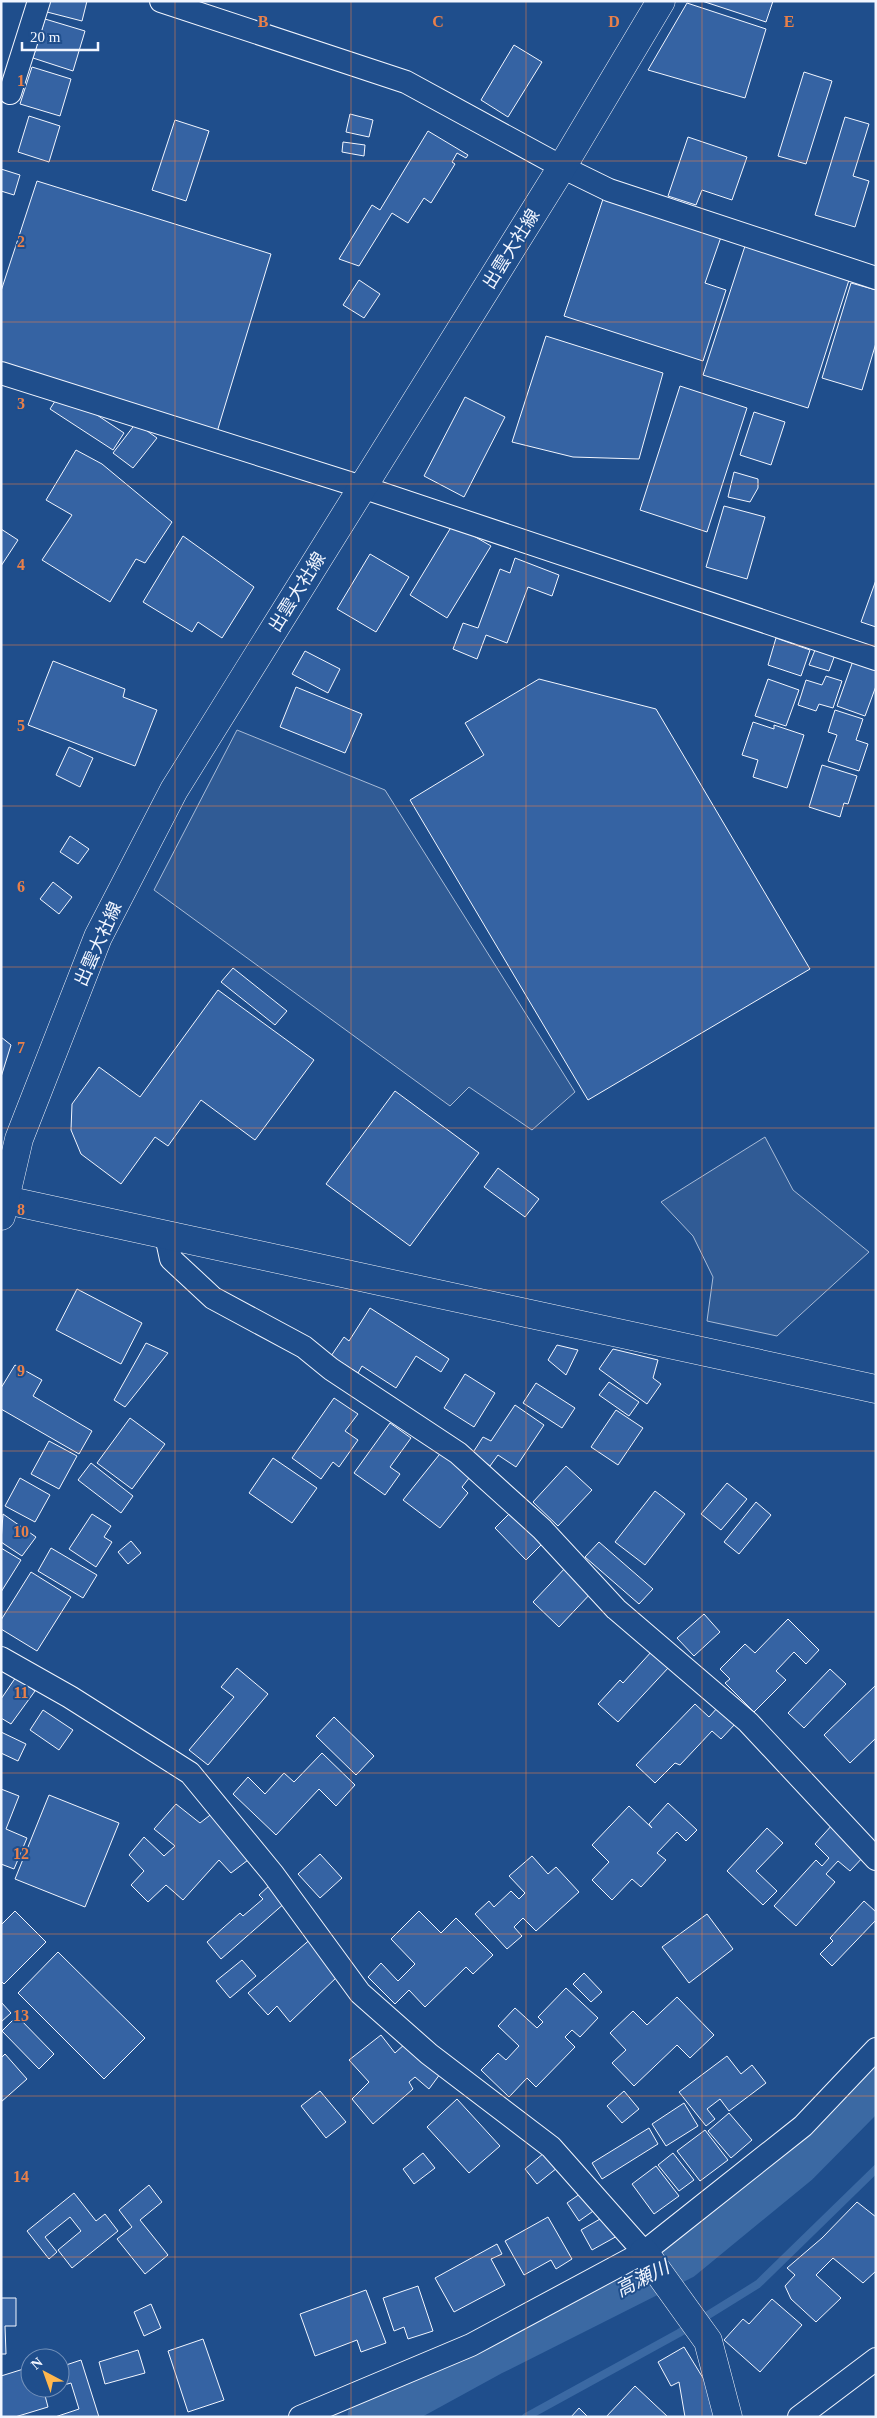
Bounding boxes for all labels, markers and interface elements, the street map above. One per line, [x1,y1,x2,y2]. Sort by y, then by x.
text: B [258,13,269,30]
text: C [432,13,444,30]
text: D [608,13,620,30]
text: E [784,13,794,30]
scale bar [22,20,99,52]
text: 20 m [30,29,61,45]
text: 1 [17,72,25,89]
street label: 出雲大社線 [479,206,543,292]
text: 2 [17,233,25,250]
text: 3 [17,395,25,412]
street label: 出雲大社線 [265,549,329,635]
text: 4 [17,556,25,573]
text: 5 [17,717,25,734]
text: 6 [17,878,25,895]
street label: 出雲大社線 [71,899,125,989]
text: 7 [17,1039,25,1056]
text: 8 [17,1201,25,1218]
text: 9 [17,1362,25,1379]
text: 10 [13,1523,29,1540]
text: 11 [13,1684,29,1701]
text: 12 [13,1845,29,1862]
text: 13 [13,2007,29,2024]
text: 14 [13,2168,29,2185]
water label: 高瀬川 [612,2255,674,2301]
north arrow [20,2348,70,2398]
text: N [28,2355,46,2373]

